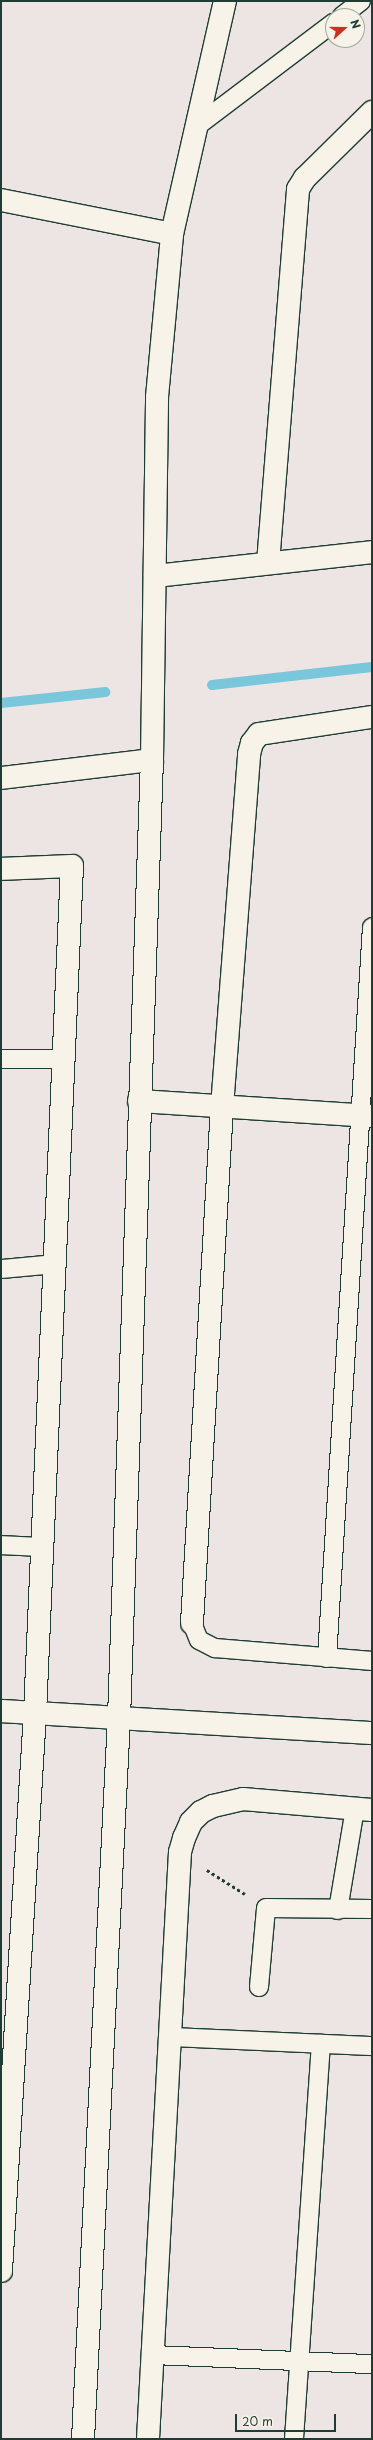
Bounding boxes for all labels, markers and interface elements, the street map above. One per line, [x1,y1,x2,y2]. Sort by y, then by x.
north arrow [325,8,365,48]
text: N [346,17,365,31]
scale bar [237,2406,338,2432]
text: 20 m [242,2412,273,2430]

